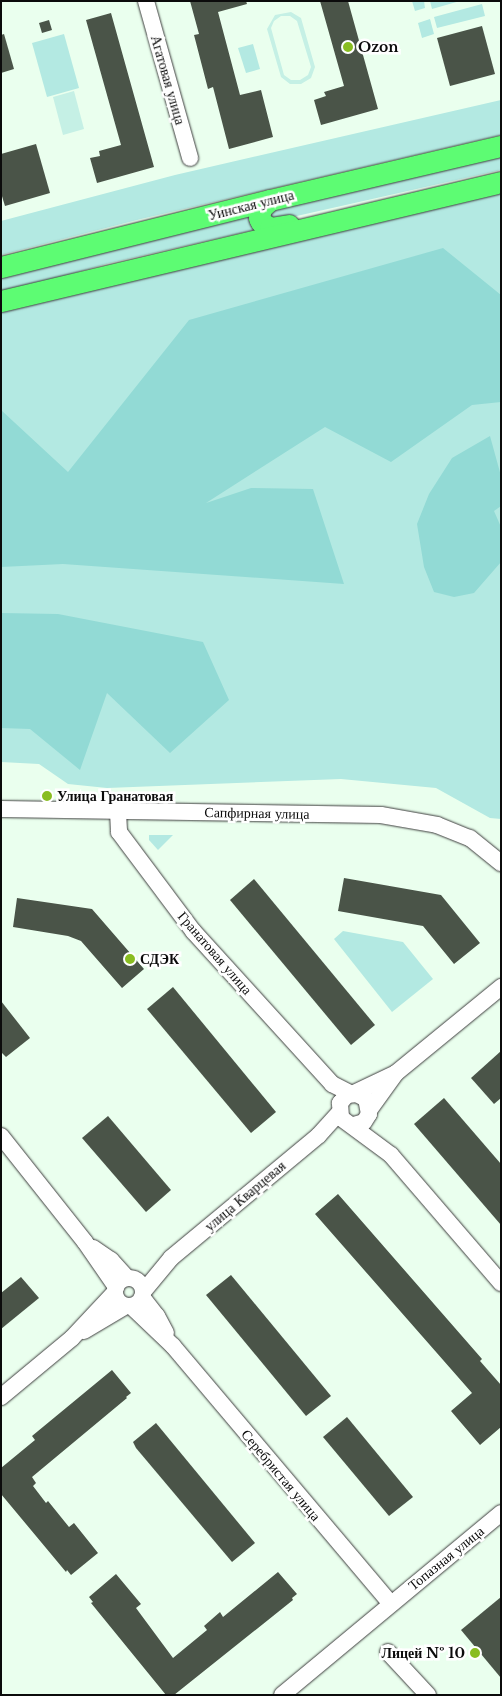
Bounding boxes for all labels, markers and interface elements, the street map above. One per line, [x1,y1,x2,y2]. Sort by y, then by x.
street label: Агатовая улица [147,33,189,127]
place label: Ozon [358,39,399,55]
marker: Ozon [342,41,354,53]
street label: Уинская улица [206,186,296,224]
place label: Улица Гранатовая [57,788,173,804]
marker: Улица Гранатовая [41,790,53,802]
street label: Сапфирная улица [204,804,310,822]
street label: Гранатовая улица [174,908,256,998]
place label: СДЭК [140,951,179,967]
marker: СДЭК [124,953,136,965]
street label: улица Кварцевая [201,1157,289,1235]
street label: Серебристая улица [238,1426,324,1524]
street label: Топазная улица [405,1522,487,1594]
place label: Лицей № 10 [382,1645,465,1661]
marker: Лицей № 10 [469,1647,481,1659]

